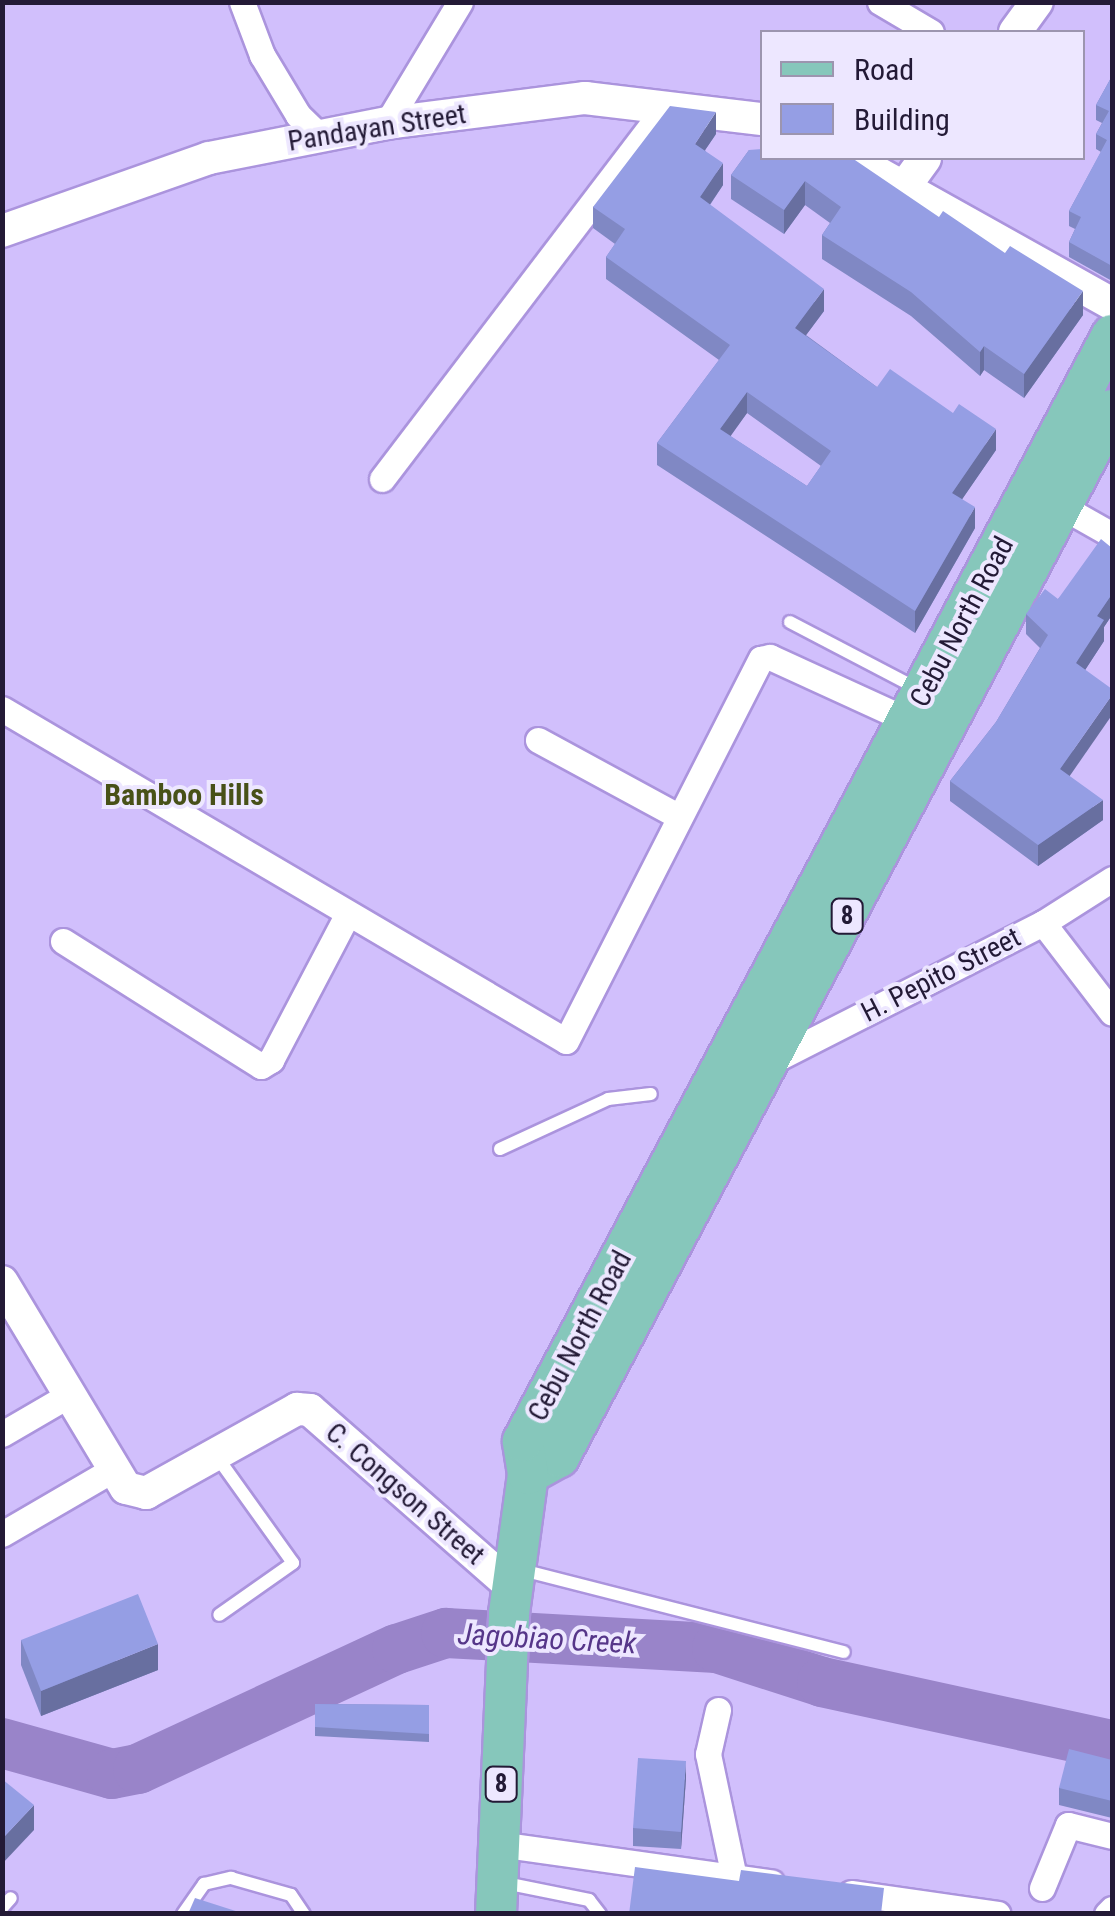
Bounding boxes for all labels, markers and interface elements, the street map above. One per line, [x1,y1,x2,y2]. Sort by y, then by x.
legend [760,30,1085,160]
text: Road [854,52,914,87]
street label: Pandayan Street [286,97,468,159]
text: Building [854,102,950,137]
street label: Cebu North Road [903,531,1021,713]
district label: Bamboo Hills [104,777,264,813]
road number: 8 [830,896,864,936]
street label: H. Pepito Street [856,921,1026,1029]
street label: Cebu North Road [521,1245,639,1427]
street label: C. Congson Street [319,1416,491,1572]
water label: Jagobiao Creek [457,1616,637,1662]
road number: 8 [484,1764,518,1804]

